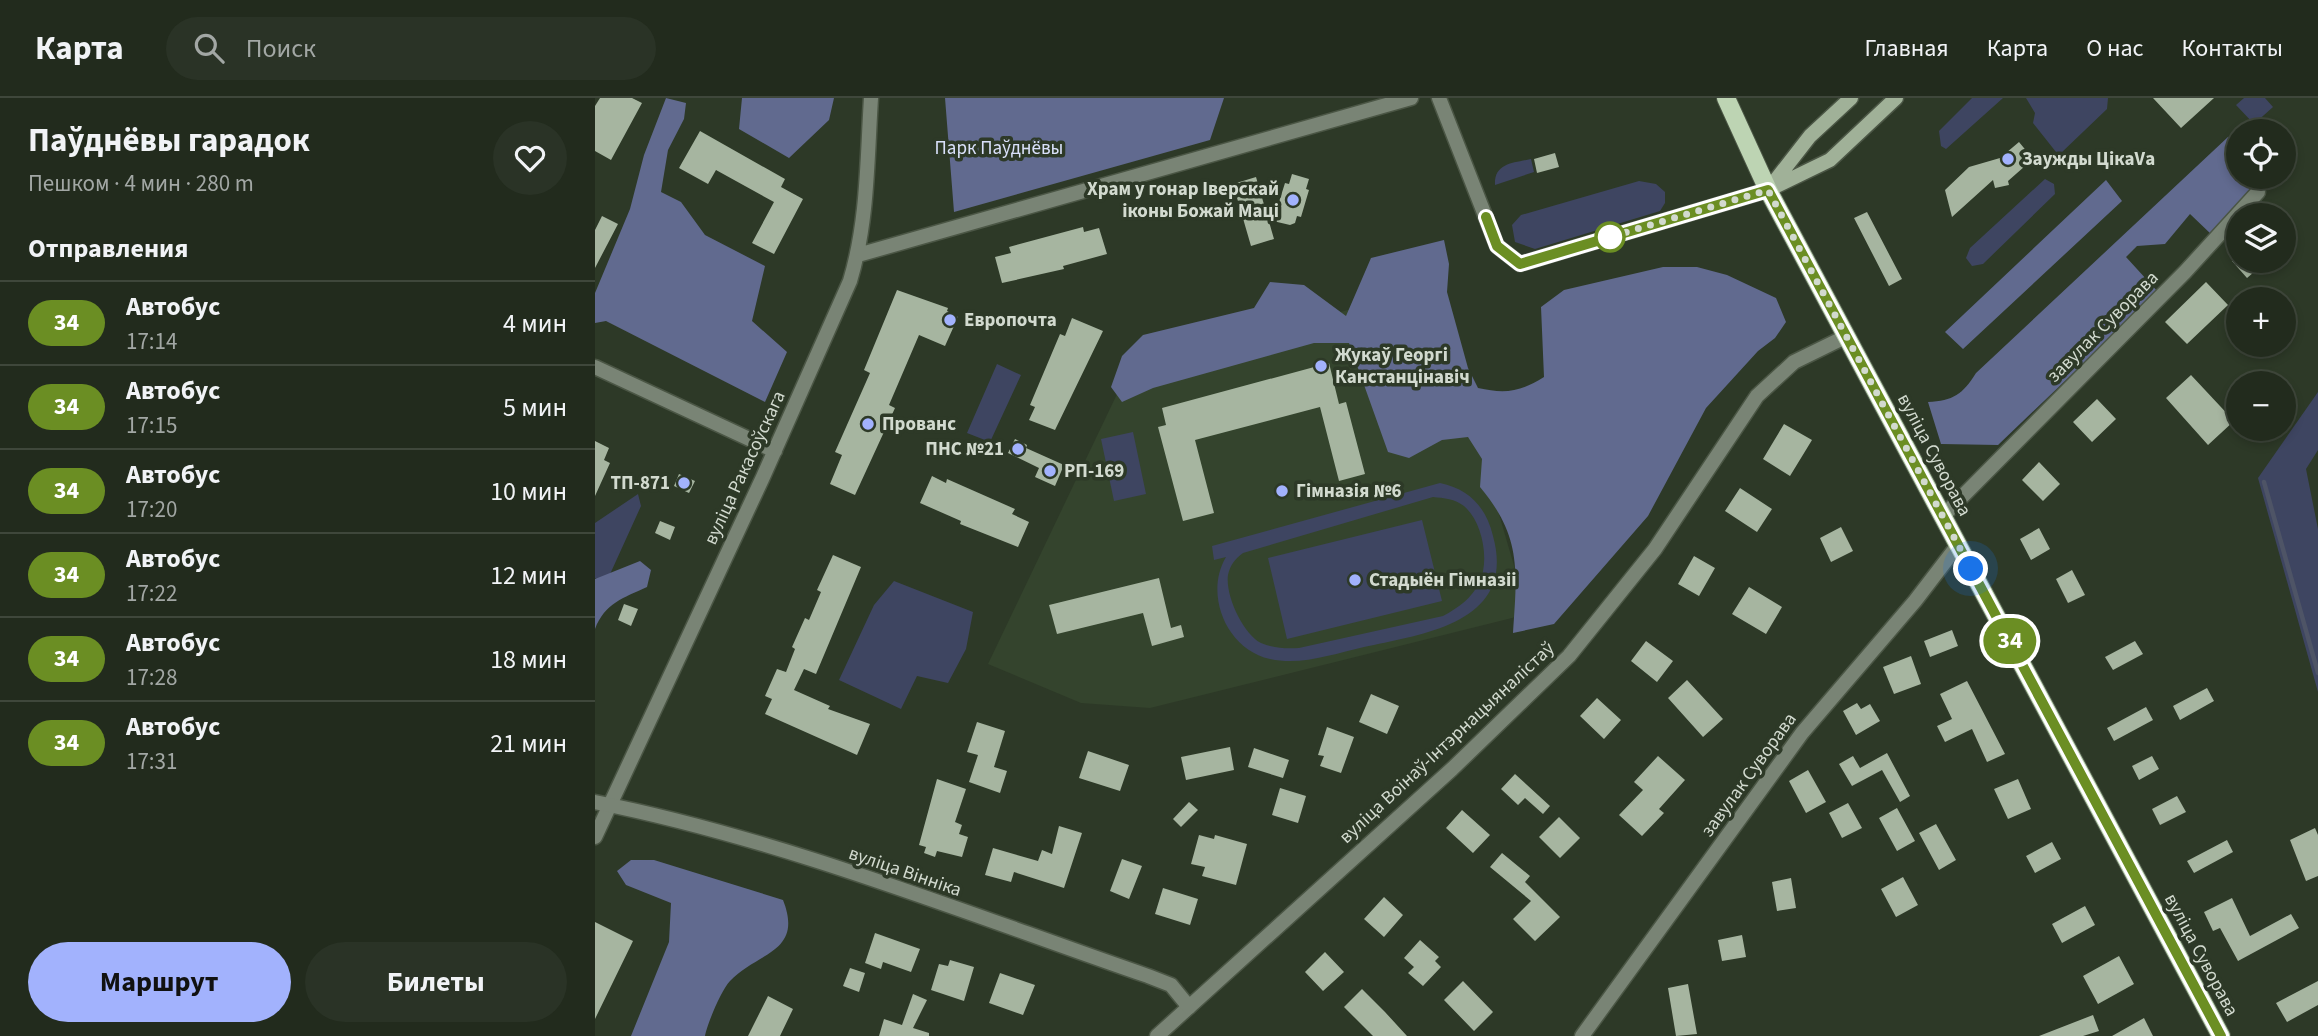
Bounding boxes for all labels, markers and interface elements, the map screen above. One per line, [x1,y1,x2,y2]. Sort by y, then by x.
search box [166,17,656,80]
text: Карта [35,25,124,72]
icon: search [190,29,228,67]
text: Поиск [246,30,316,67]
text: Главная [1864,31,1949,66]
text: Карта [1987,31,2048,66]
text: О нас [2086,31,2143,66]
text: Контакты [2181,31,2283,66]
text: Паўднёвы гарадок [28,117,310,164]
map controls [2226,119,2296,441]
button: locate [2226,119,2296,189]
button: heart [493,121,567,195]
park label: Парк Паўднёвы [935,135,1063,162]
place label: Заужды ЦікаVа [2022,146,2155,173]
marker: Заужды ЦікаVа [2000,151,2016,167]
text: Пешком · 4 мин · 280 m [28,167,254,200]
place label: Храм у гонар Іверскай іконы Божай Маці [1087,176,1279,225]
marker: Храм у гонар Іверскай іконы Божай Маці [1285,192,1301,208]
button: layers [2226,203,2296,273]
unlabelled marker [1595,222,1625,252]
text: Отправления [28,230,188,267]
street label: завулак Суворава [2041,265,2165,389]
button: + [2226,287,2296,357]
text: Автобус [126,288,220,325]
text: 34 [54,305,79,340]
text: 4 мин [503,305,567,342]
place label: Европочта [964,307,1057,334]
marker: Европочта [942,312,958,328]
text: 17:14 [126,325,177,358]
place label: Жукаў Георгі Канстанцінавіч [1335,342,1470,391]
marker: Жукаў Георгі Канстанцінавіч [1313,358,1329,374]
button: − [2226,371,2296,441]
text: Автобус [126,372,220,409]
street label: вуліца Ракасоўскага [697,387,793,549]
text: 34 [54,389,79,424]
text: 5 мин [503,389,567,426]
street label: вуліца Суворава [1890,389,1978,521]
text: 17:15 [126,409,177,442]
place label: Прованс [882,411,956,438]
marker: Прованс [860,416,876,432]
place label: ПНС №21 [925,436,1004,463]
marker: ПНС №21 [1010,441,1026,457]
text: Автобус [126,456,220,493]
place label: РП-169 [1064,458,1124,485]
marker: РП-169 [1042,463,1058,479]
place label: ТП-871 [610,470,670,497]
text: 34 [54,473,79,508]
text: 10 мин [490,473,567,510]
marker: ТП-871 [676,475,692,491]
place label: Гімназія №6 [1296,478,1402,505]
marker: Гімназія №6 [1274,483,1290,499]
text: 17:20 [126,493,177,526]
text: Автобус [126,540,220,577]
your location [1953,551,1988,586]
text: 34 [54,557,79,592]
text: 12 мин [490,557,567,594]
place label: Стадыён Гімназіі [1369,567,1516,594]
marker: Стадыён Гімназіі [1347,572,1363,588]
text: 17:22 [126,577,177,610]
line badge: 34 [1979,618,2041,664]
text: 34 [1997,623,2023,658]
text: Автобус [126,624,220,661]
street label: вуліца Воінаў-Інтэрнацыяналістаў [1333,636,1561,850]
text: 34 [54,641,79,676]
text: 18 мин [490,641,567,678]
text: 17:28 [126,661,177,694]
street label: завулак Суворава [1695,707,1803,843]
text: Автобус [126,708,220,745]
text: 34 [54,725,79,760]
text: 21 мин [490,725,567,762]
text: 17:31 [126,745,177,778]
street label: вуліца Вінніка [845,840,965,904]
street label: вуліца Суворава [2157,889,2245,1021]
button: Маршрут [28,942,291,1022]
button: Билеты [305,942,567,1022]

